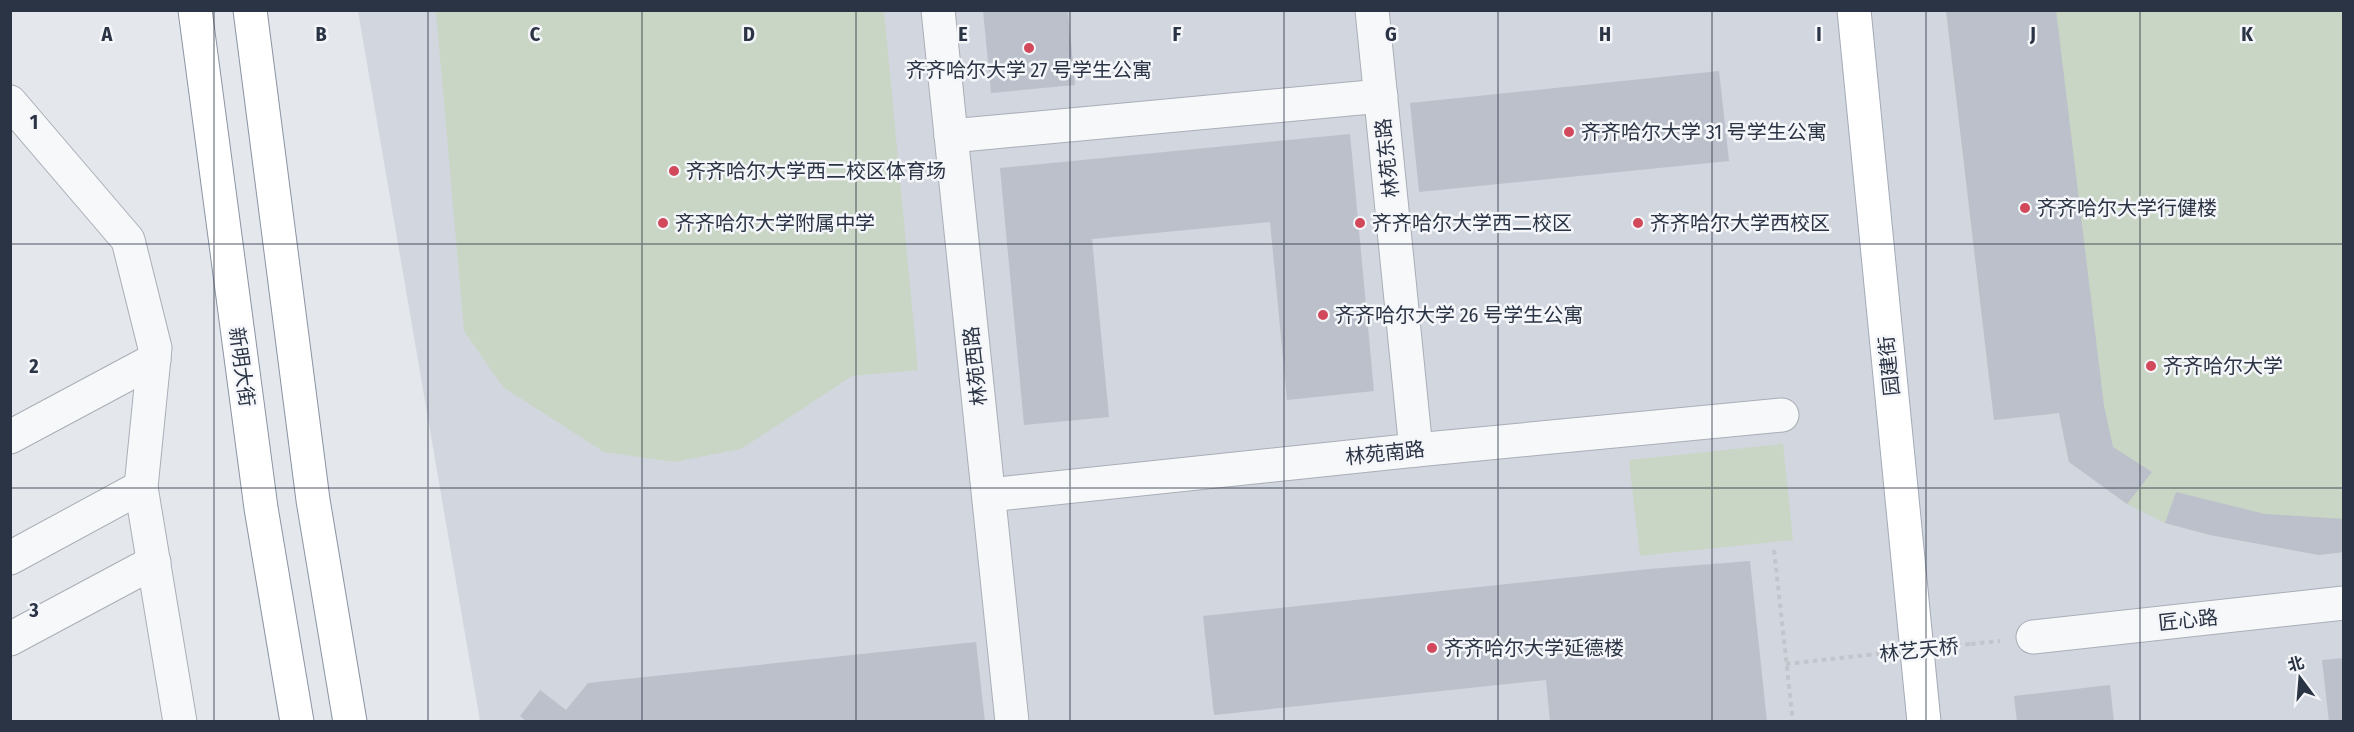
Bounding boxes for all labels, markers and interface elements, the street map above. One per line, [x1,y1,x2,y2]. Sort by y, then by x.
text: A [101,22,114,46]
text: B [315,22,327,46]
text: C [530,22,541,46]
text: D [743,22,755,46]
text: E [958,22,968,46]
text: F [1173,22,1182,46]
text: G [1385,22,1397,46]
text: H [1599,22,1611,46]
text: I [1816,22,1822,46]
text: J [2029,22,2036,46]
text: K [2241,22,2253,46]
marker: 齐齐哈尔大学 27 号学生公寓 [1022,41,1036,55]
place label: 齐齐哈尔大学 27 号学生公寓 [906,58,1152,82]
text: 1 [30,110,38,134]
street label: 林苑东路 [1371,117,1403,199]
place label: 齐齐哈尔大学 31 号学生公寓 [1581,120,1827,144]
marker: 齐齐哈尔大学 31 号学生公寓 [1562,125,1576,139]
place label: 齐齐哈尔大学西二校区体育场 [686,159,946,183]
marker: 齐齐哈尔大学西二校区体育场 [667,164,681,178]
place label: 齐齐哈尔大学行健楼 [2037,196,2217,220]
marker: 齐齐哈尔大学行健楼 [2018,201,2032,215]
place label: 齐齐哈尔大学附属中学 [675,211,875,235]
place label: 齐齐哈尔大学西二校区 [1372,211,1572,235]
place label: 齐齐哈尔大学西校区 [1650,211,1830,235]
marker: 齐齐哈尔大学附属中学 [656,216,670,230]
marker: 齐齐哈尔大学西二校区 [1353,216,1367,230]
marker: 齐齐哈尔大学西校区 [1631,216,1645,230]
place label: 齐齐哈尔大学 26 号学生公寓 [1335,303,1583,327]
marker: 齐齐哈尔大学 26 号学生公寓 [1316,308,1330,322]
street label: 林苑西路 [959,325,991,407]
street label: 新明大街 [225,326,259,408]
street label: 园建街 [1874,335,1904,397]
text: 2 [28,354,39,378]
place label: 齐齐哈尔大学 [2163,354,2283,378]
marker: 齐齐哈尔大学 [2144,359,2158,373]
street label: 林苑南路 [1344,437,1426,469]
text: 3 [28,598,39,622]
street label: 匠心路 [2157,605,2219,635]
street label: 林艺天桥 [1878,634,1960,666]
place label: 齐齐哈尔大学延德楼 [1444,636,1624,660]
marker: 齐齐哈尔大学延德楼 [1425,641,1439,655]
north arrow [2270,648,2330,708]
text: 北 [2286,653,2306,675]

